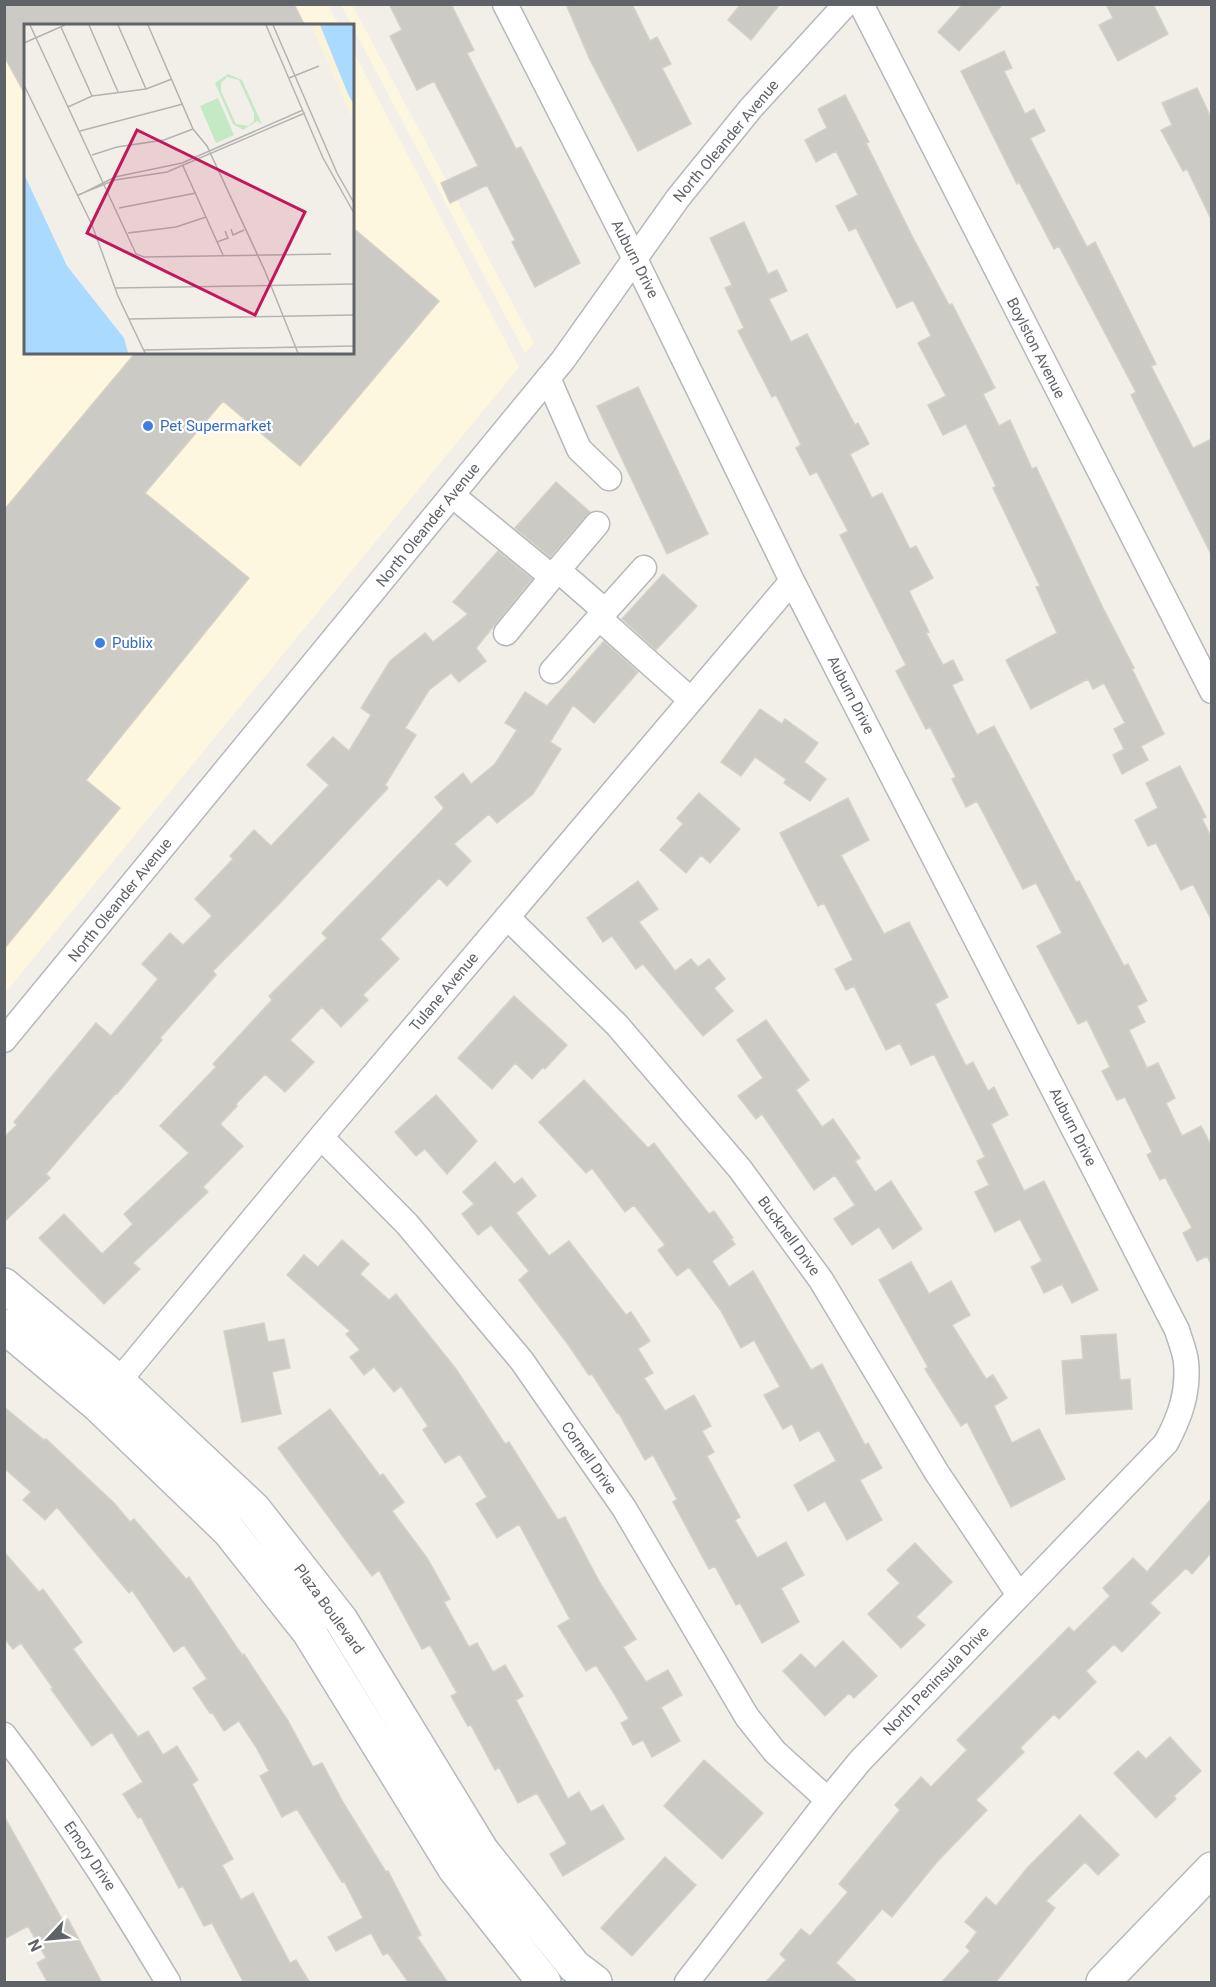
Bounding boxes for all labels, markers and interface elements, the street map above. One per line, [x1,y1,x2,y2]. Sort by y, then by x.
inset map [24,24,354,354]
street label: North Oleander Avenue [670,76,782,206]
street label: Auburn Drive [608,217,662,301]
street label: Boylston Avenue [1003,295,1069,401]
place label: Pet Supermarket [160,417,271,435]
marker: Pet Supermarket [141,419,155,433]
street label: North Oleander Avenue [372,459,484,591]
place label: Publix [112,634,153,652]
marker: Publix [93,636,107,650]
street label: Auburn Drive [824,653,878,737]
street label: North Oleander Avenue [64,834,176,966]
street label: Tulane Avenue [406,949,482,1035]
street label: Auburn Drive [1046,1085,1100,1169]
street label: Bucknell Drive [754,1193,824,1279]
street label: Cornell Drive [557,1418,621,1498]
street label: Plaza Boulevard [290,1560,368,1658]
street label: North Peninsula Drive [879,1623,993,1739]
street label: Emory Drive [60,1818,120,1894]
north arrow [18,1909,78,1969]
text: N [24,1936,46,1955]

